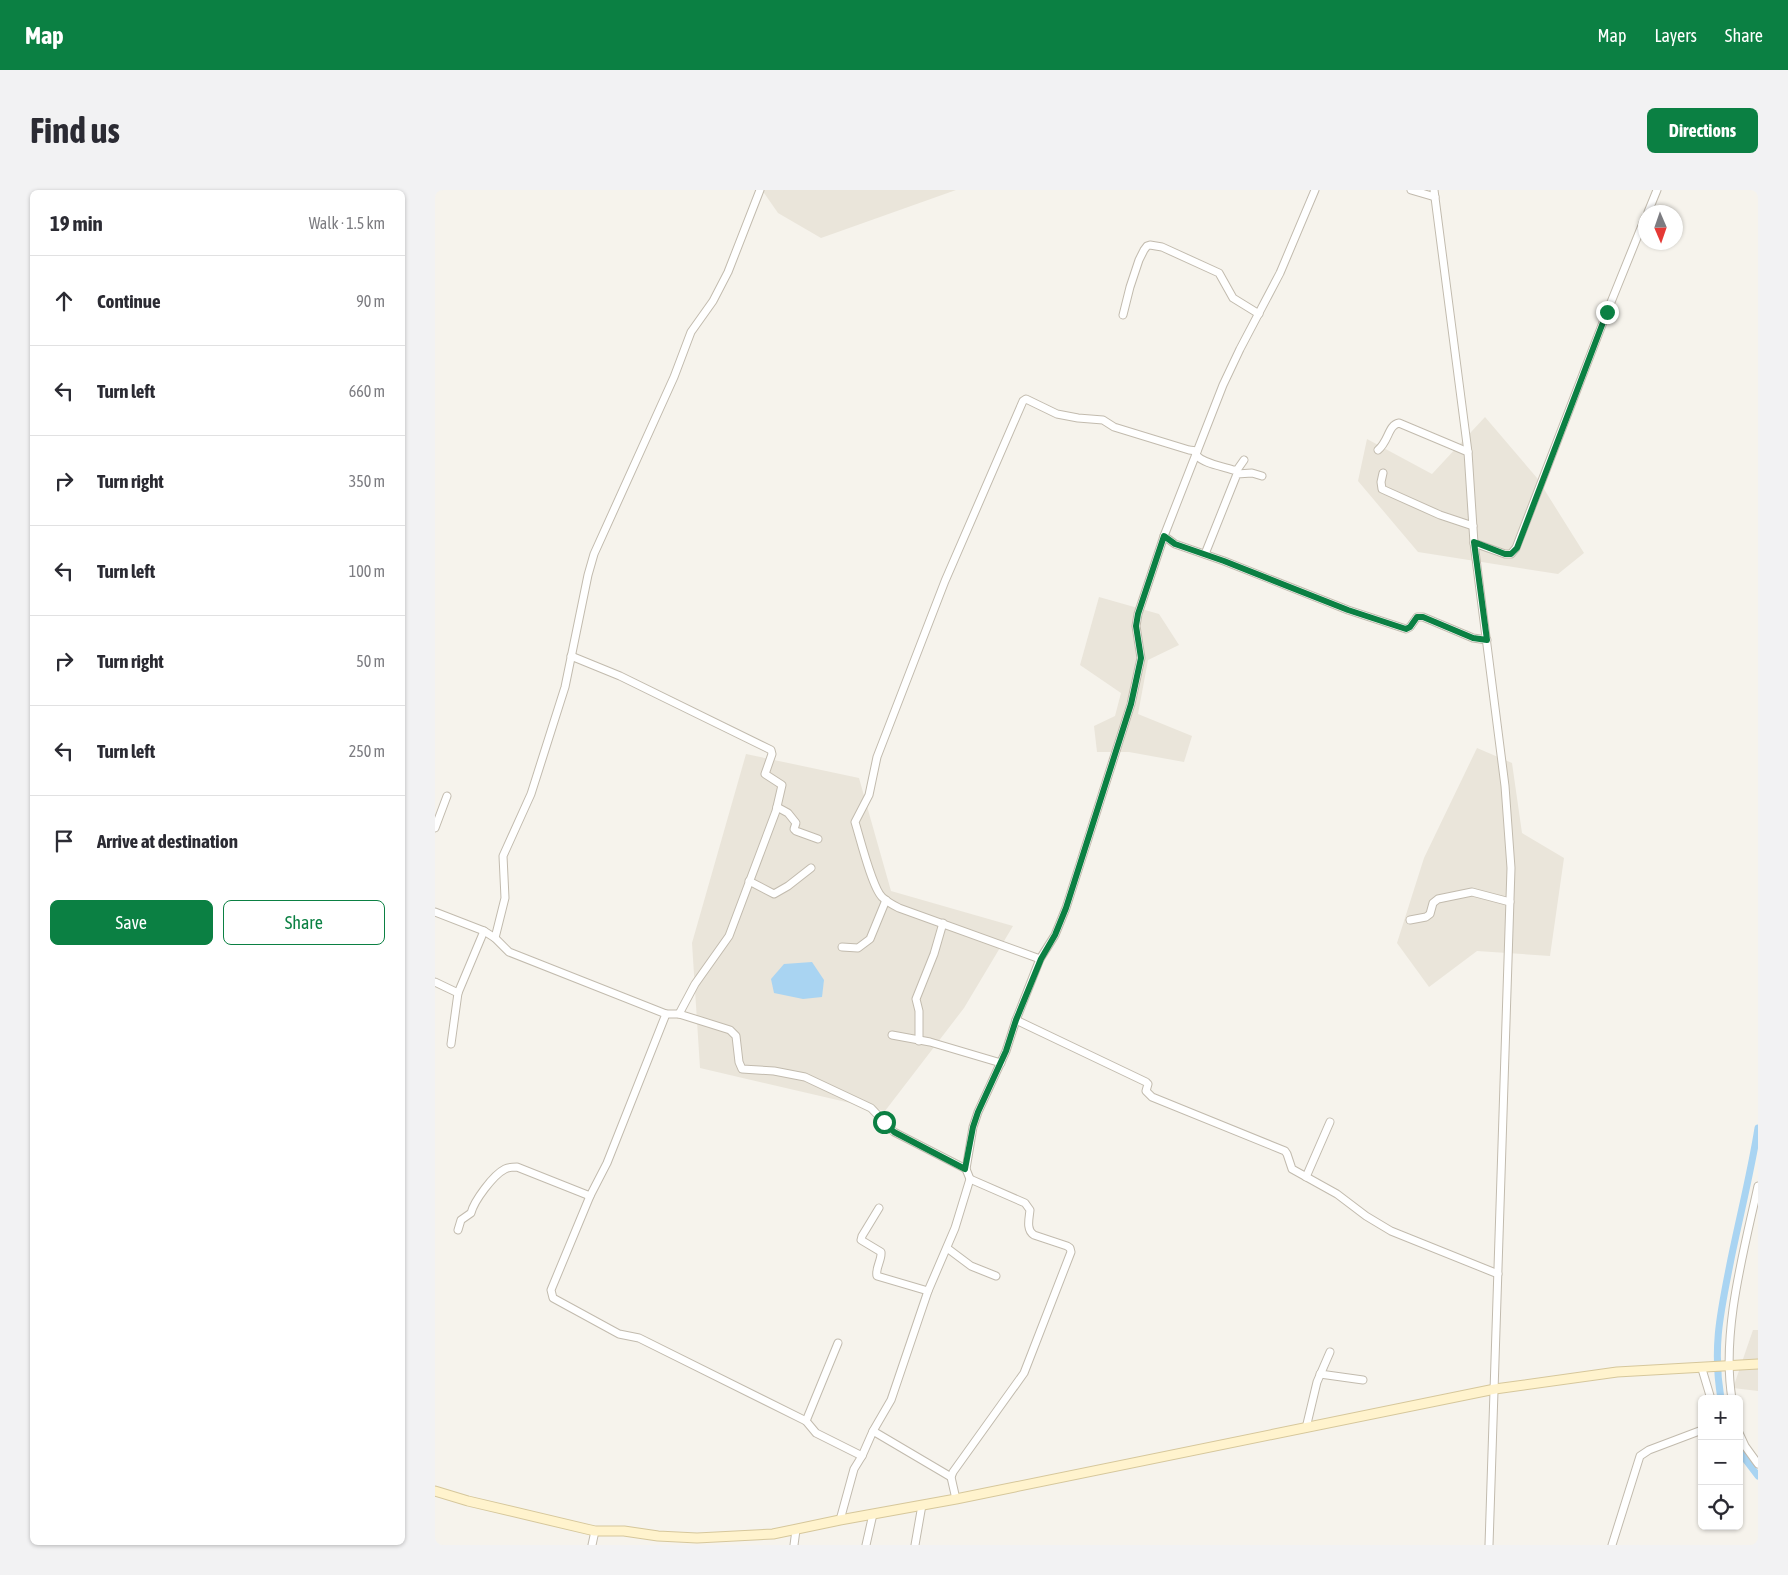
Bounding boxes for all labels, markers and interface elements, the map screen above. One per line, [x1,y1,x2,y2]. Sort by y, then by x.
text: Map [25,22,64,49]
text: Map [1597,25,1626,46]
text: Layers [1654,25,1697,46]
text: Share [1725,25,1763,46]
button: Directions [1647,108,1758,153]
text: Find us [30,110,120,150]
north arrow [1638,205,1683,250]
text: 19 min [50,211,103,235]
text: Walk · 1.5 km [309,214,385,232]
icon: ahead [50,287,78,315]
text: Continue [97,290,161,312]
text: 90 m [356,292,385,310]
route end [1596,301,1619,324]
icon: left [50,377,78,405]
text: Turn left [97,380,155,402]
text: 660 m [349,382,385,400]
icon: right [50,467,78,495]
text: Turn right [97,470,164,492]
text: 350 m [349,472,385,490]
icon: left [50,557,78,585]
text: Turn left [97,560,155,582]
text: 100 m [349,562,385,580]
icon: right [50,647,78,675]
text: Turn right [97,650,164,672]
text: 50 m [356,652,385,670]
icon: left [50,737,78,765]
text: Turn left [97,740,155,762]
text: 250 m [349,742,385,760]
icon: arrive [50,827,78,855]
text: Arrive at destination [97,830,238,852]
button: Save [50,900,213,945]
button: Share [223,900,385,945]
route start [873,1111,896,1134]
map controls [1698,1395,1743,1530]
button: + [1698,1395,1743,1440]
button: − [1698,1440,1743,1485]
button: locate [1698,1485,1743,1530]

